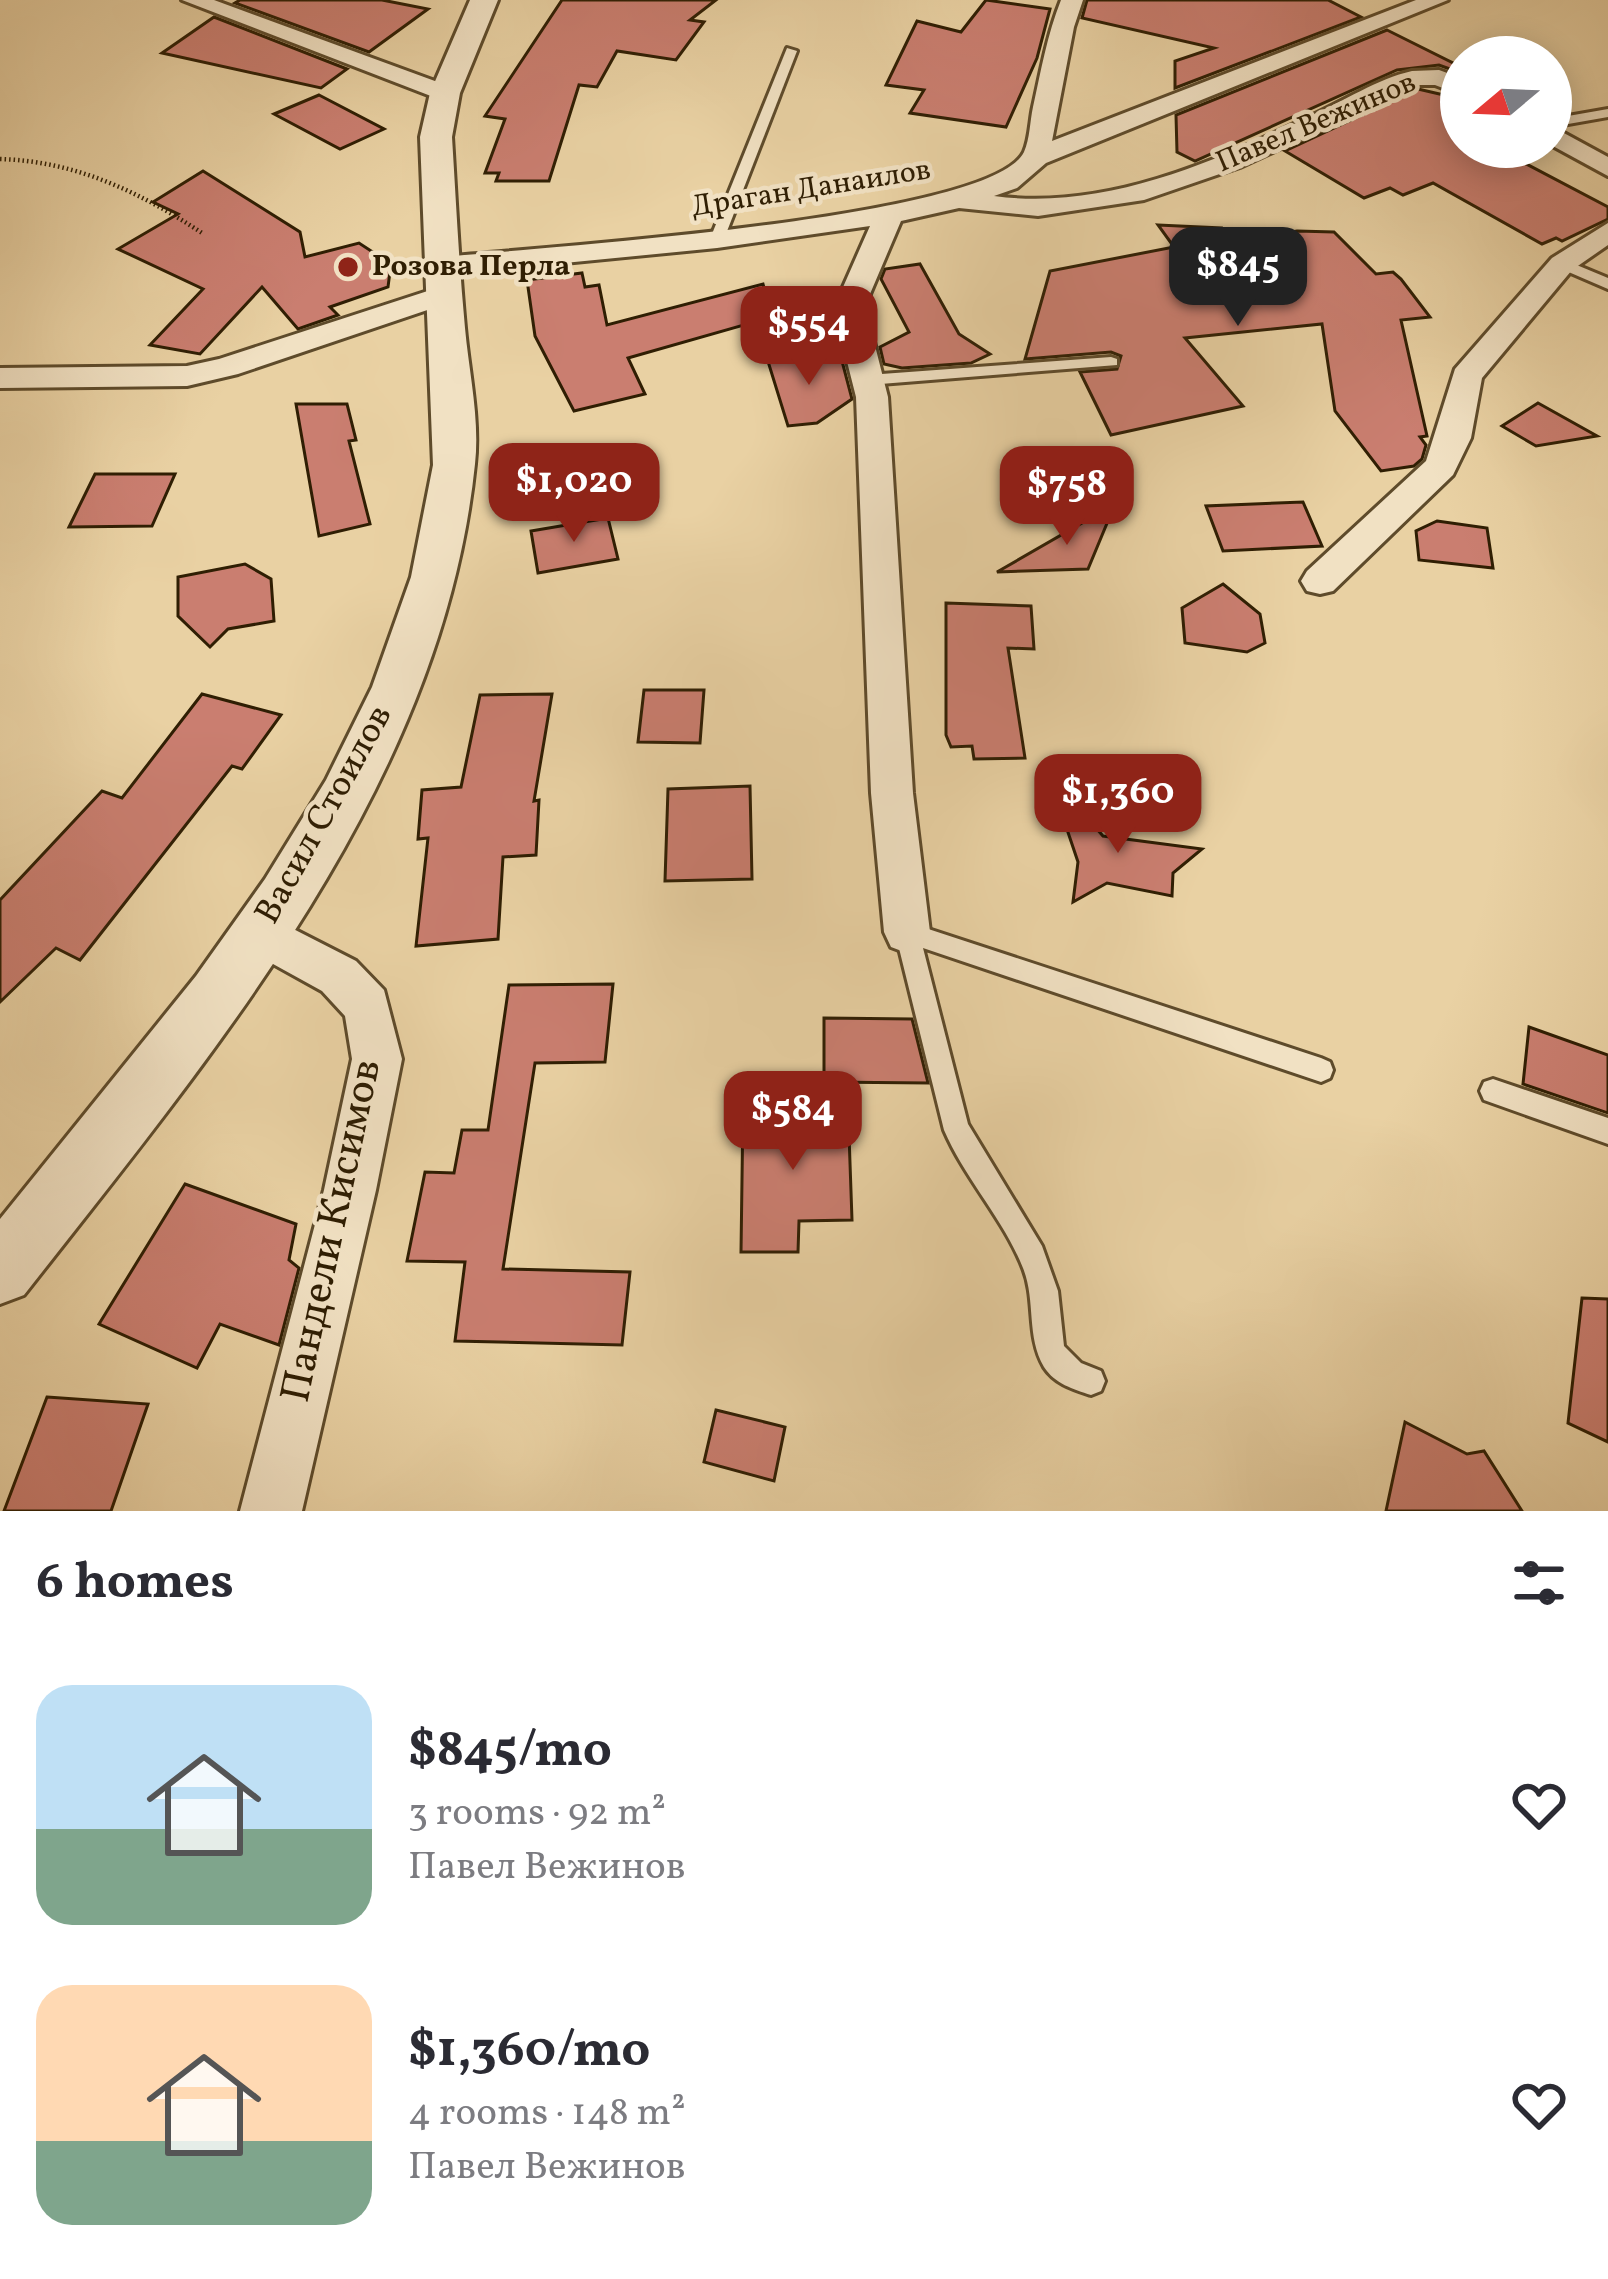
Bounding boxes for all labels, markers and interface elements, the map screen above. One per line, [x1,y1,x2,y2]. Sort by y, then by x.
north arrow [1440,36,1572,168]
map controls [1440,36,1572,168]
street label: Павел Вежинов [1210,62,1422,184]
street label: Драган Данаилов [688,149,934,229]
pin: $845 [1167,227,1309,329]
text: $845 [1196,239,1280,293]
place label: Розова Перла [372,246,570,288]
marker: Розова Перла [335,254,361,280]
pin: $554 [738,286,880,388]
text: $554 [768,298,850,352]
pin: $1,020 [476,443,672,545]
pin: $758 [996,446,1138,548]
text: $1,020 [516,455,632,509]
text: $758 [1027,458,1107,512]
street label: Васил Стоилов [244,696,406,934]
pin: $1,360 [1020,754,1216,856]
text: $1,360 [1061,766,1175,820]
street label: Пандели Кисимов [268,1054,398,1408]
pin: $584 [722,1071,864,1173]
text: $584 [751,1083,835,1137]
text: 6 homes [36,1548,234,1619]
icon: filters [1506,1550,1572,1616]
text: $845/mo [408,1716,612,1787]
icon: home [132,1733,276,1877]
icon: heart [1506,1772,1572,1838]
text: 3 rooms · 92 m² [408,1787,666,1841]
text: Павел Вежинов [408,1841,686,1895]
text: $1,360/mo [408,2016,650,2087]
icon: home [132,2033,276,2177]
icon: heart [1506,2072,1572,2138]
text: 4 rooms · 148 m² [408,2087,686,2141]
text: Павел Вежинов [408,2141,686,2195]

